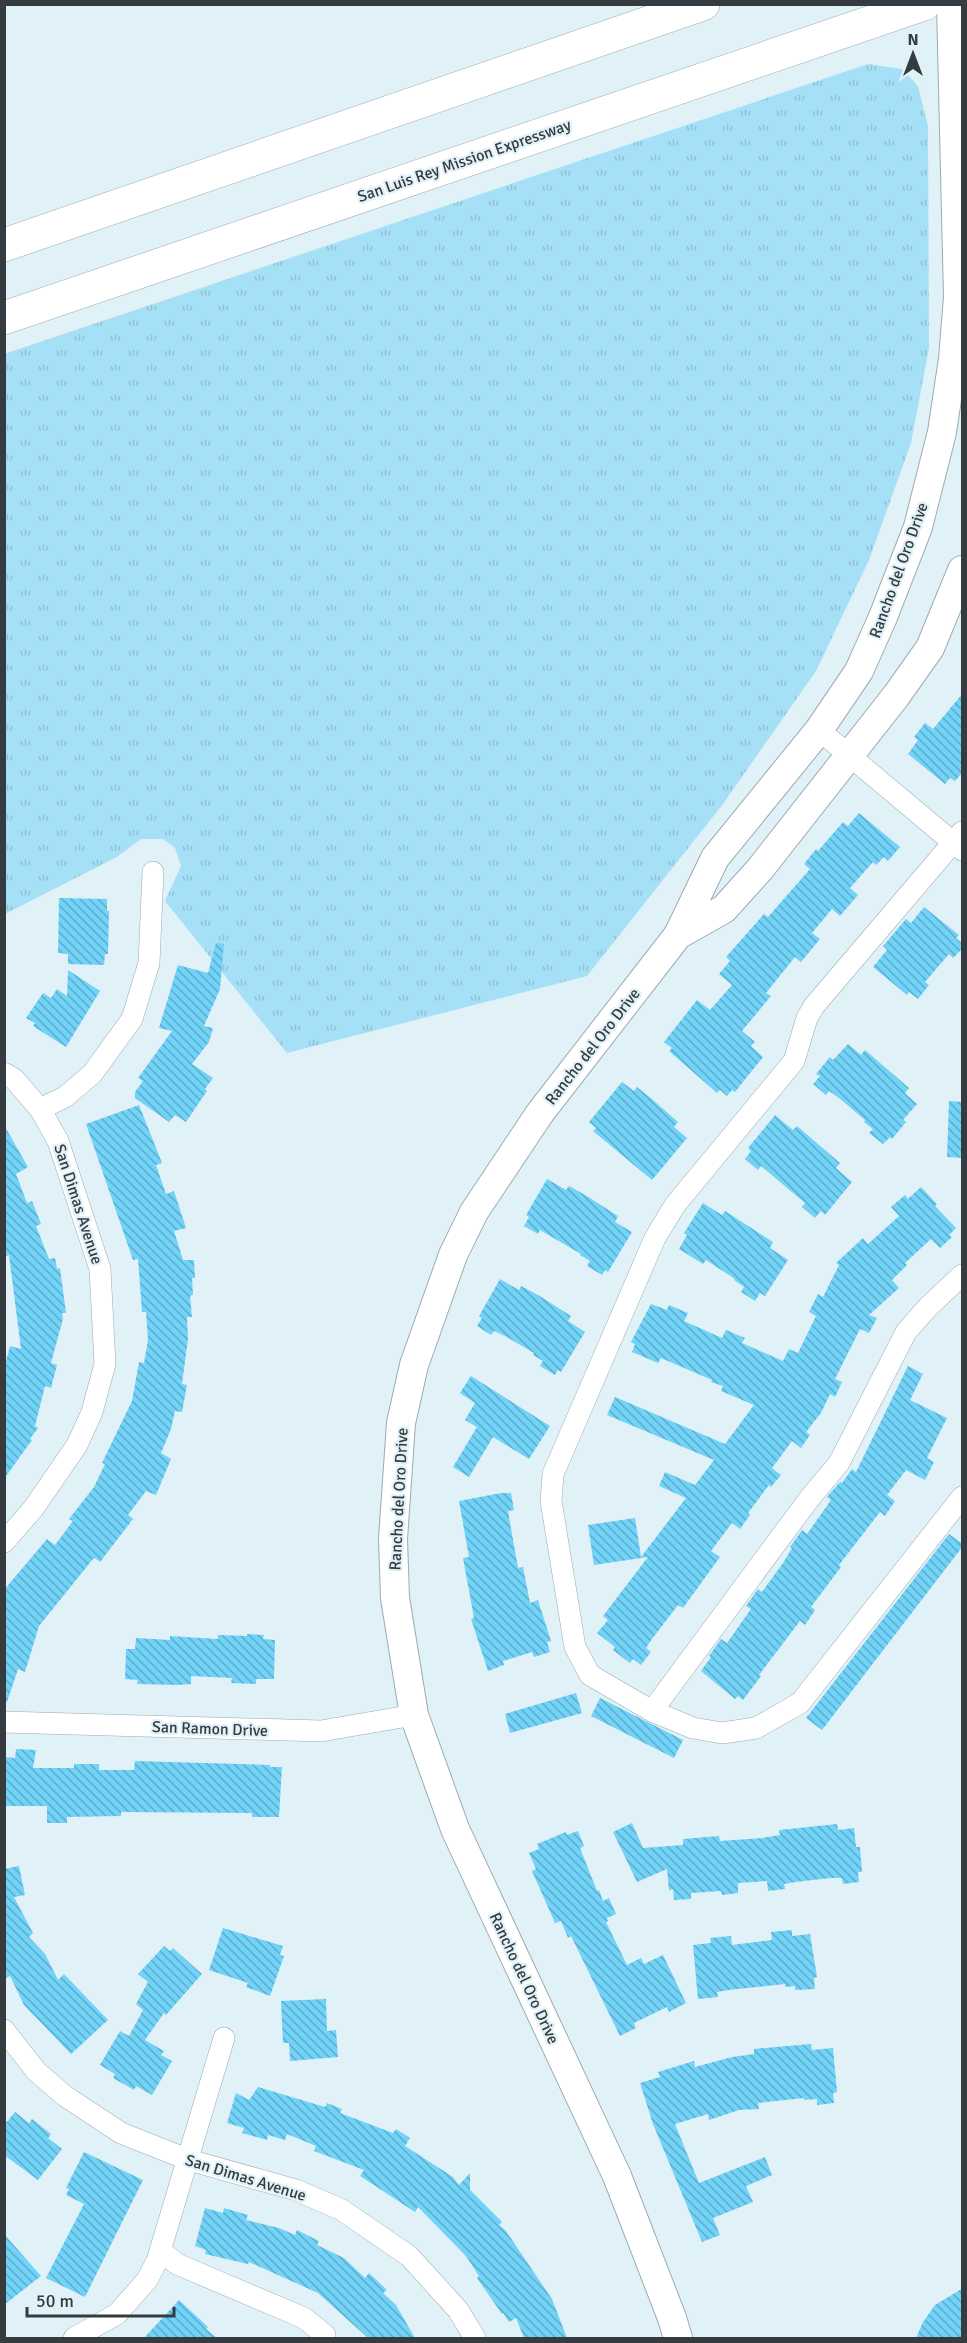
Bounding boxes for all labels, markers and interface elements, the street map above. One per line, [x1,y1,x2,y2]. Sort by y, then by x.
north arrow [883,24,943,84]
text: N [907,30,919,50]
street label: San Luis Rey Mission Expressway [355,115,574,207]
street label: Rancho del Oro Drive [865,500,933,641]
street label: Rancho del Oro Drive [541,984,645,1109]
street label: San Dimas Avenue [49,1142,107,1267]
street label: Rancho del Oro Drive [385,1427,413,1571]
street label: San Ramon Drive [152,1717,268,1741]
street label: Rancho del Oro Drive [485,1909,563,2047]
street label: San Dimas Avenue [183,2150,309,2206]
scale bar [27,2280,174,2318]
text: 50 m [36,2290,74,2312]

